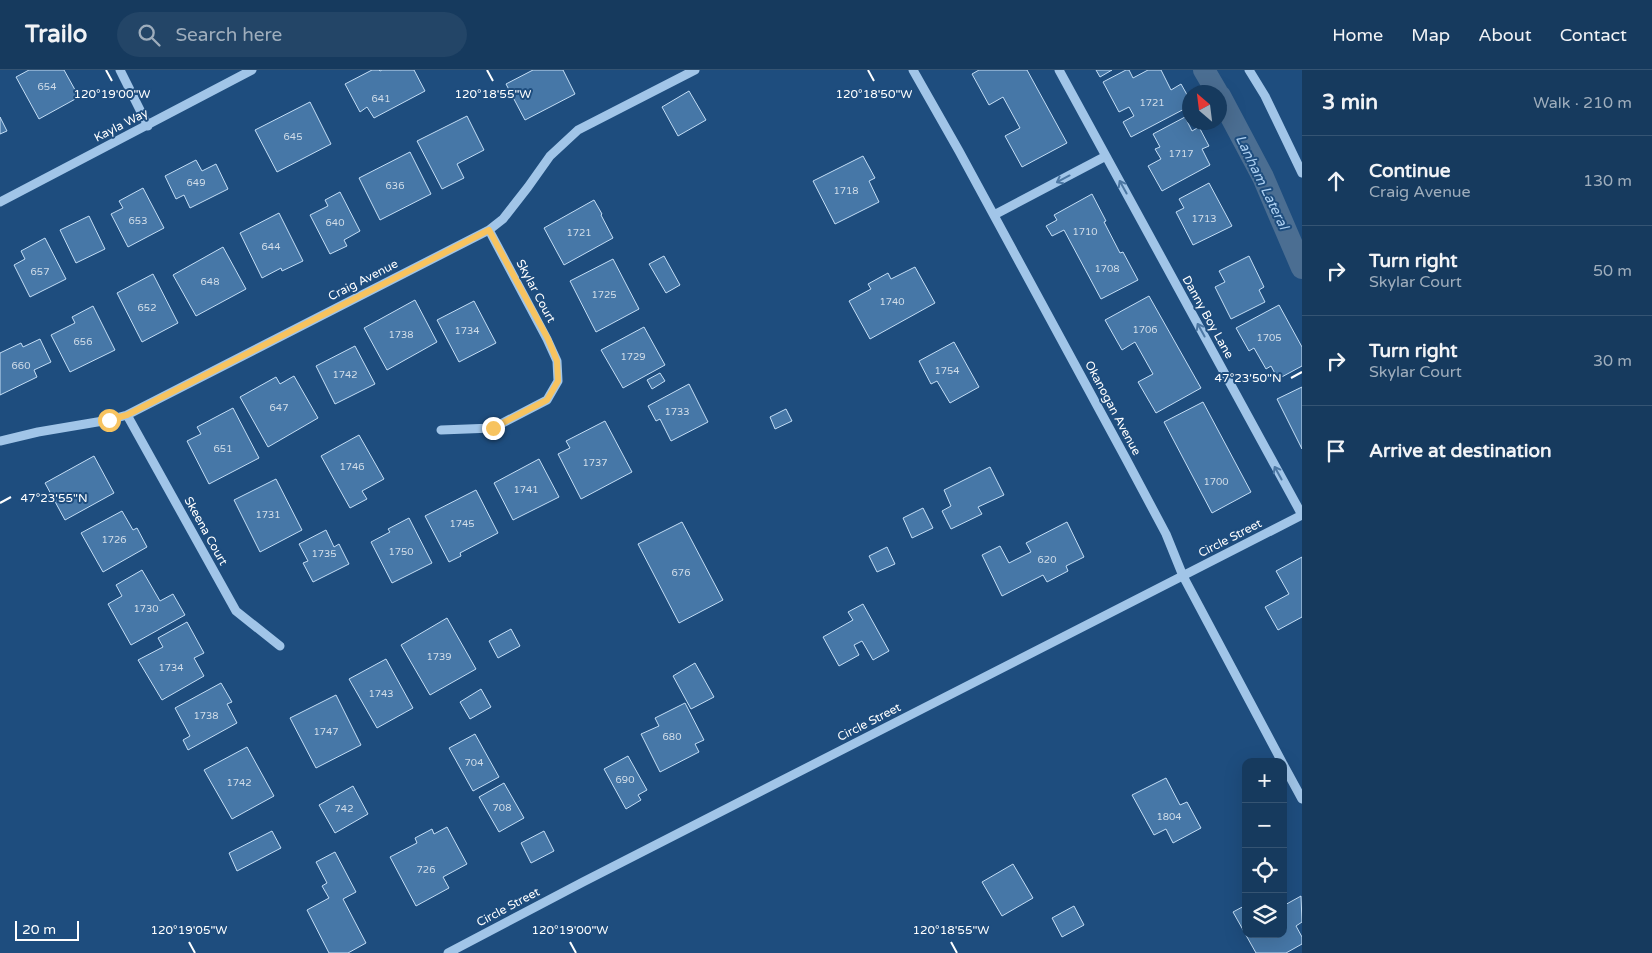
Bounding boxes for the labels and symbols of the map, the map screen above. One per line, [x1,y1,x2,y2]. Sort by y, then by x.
house number: 654 [38,81,56,93]
north arrow [1182,85,1227,130]
text: 120°19'00"W [73,87,151,101]
text: 120°18'55"W [454,87,532,101]
text: 120°18'50"W [835,87,913,101]
house number: 641 [372,93,390,105]
house number: 1721 [1139,97,1165,109]
street label: Kayla Way [92,105,151,145]
house number: 645 [284,131,302,143]
water label: Lanham Lateral [1232,132,1293,233]
house number: 1717 [1168,148,1194,160]
one-way arrow [1056,175,1071,184]
house number: 649 [187,177,205,189]
house number: 636 [386,180,404,192]
one-way arrow [1118,180,1127,195]
house number: 1718 [833,185,859,197]
house number: 1713 [1191,213,1217,225]
house number: 653 [129,215,147,227]
house number: 640 [326,217,344,229]
house number: 1710 [1072,226,1098,238]
house number: 1721 [566,227,592,239]
house number: 644 [262,241,280,253]
street label: Craig Avenue [326,256,400,304]
street label: Skylar Court [513,257,559,325]
house number: 1708 [1094,263,1120,275]
house number: 657 [31,266,49,278]
street label: Danny Boy Lane [1179,273,1237,361]
house number: 648 [201,276,219,288]
house number: 1725 [591,289,617,301]
house number: 1740 [879,296,905,308]
house number: 652 [138,302,156,314]
one-way arrow [1196,323,1205,338]
house number: 1706 [1132,324,1158,336]
house number: 1734 [454,325,480,337]
house number: 1738 [388,329,414,341]
house number: 1705 [1256,332,1282,344]
house number: 656 [74,336,92,348]
house number: 1729 [620,351,646,363]
street label: Okanogan Avenue [1082,358,1144,458]
house number: 660 [12,360,30,372]
house number: 1754 [934,365,960,377]
house number: 1742 [332,369,358,381]
text: 47°23'50"N [1214,371,1282,385]
house number: 647 [270,402,288,414]
house number: 1733 [664,406,690,418]
route start [98,409,121,432]
route end [482,417,505,440]
house number: 651 [214,443,232,455]
house number: 1737 [582,457,608,469]
house number: 1746 [339,461,365,473]
one-way arrow [1273,466,1283,480]
house number: 1700 [1203,476,1229,488]
house number: 1741 [513,484,539,496]
text: 47°23'55"N [20,491,88,505]
street label: Skeena Court [181,494,231,568]
house number: 1731 [255,509,281,521]
street label: Circle Street [1196,516,1264,560]
house number: 1745 [449,518,475,530]
house number: 1726 [101,534,127,546]
house number: 1750 [388,546,414,558]
house number: 1735 [311,548,337,560]
house number: 620 [1038,554,1056,566]
house number: 676 [672,567,690,579]
house number: 1730 [133,603,159,615]
house number: 1739 [426,651,452,663]
house number: 1734 [158,662,184,674]
house number: 1743 [368,688,394,700]
street label: Circle Street [835,700,903,744]
house number: 1738 [193,710,219,722]
house number: 1747 [313,726,339,738]
house number: 680 [663,731,681,743]
house number: 704 [465,757,483,769]
house number: 690 [616,774,634,786]
house number: 1742 [226,777,252,789]
house number: 708 [493,802,511,814]
house number: 742 [335,803,353,815]
house number: 1804 [1156,811,1182,823]
house number: 726 [417,864,435,876]
street label: Circle Street [474,884,542,929]
scale bar [15,918,79,941]
text: 120°19'05"W [150,923,228,937]
text: 120°19'00"W [531,923,609,937]
text: 120°18'55"W [912,923,990,937]

